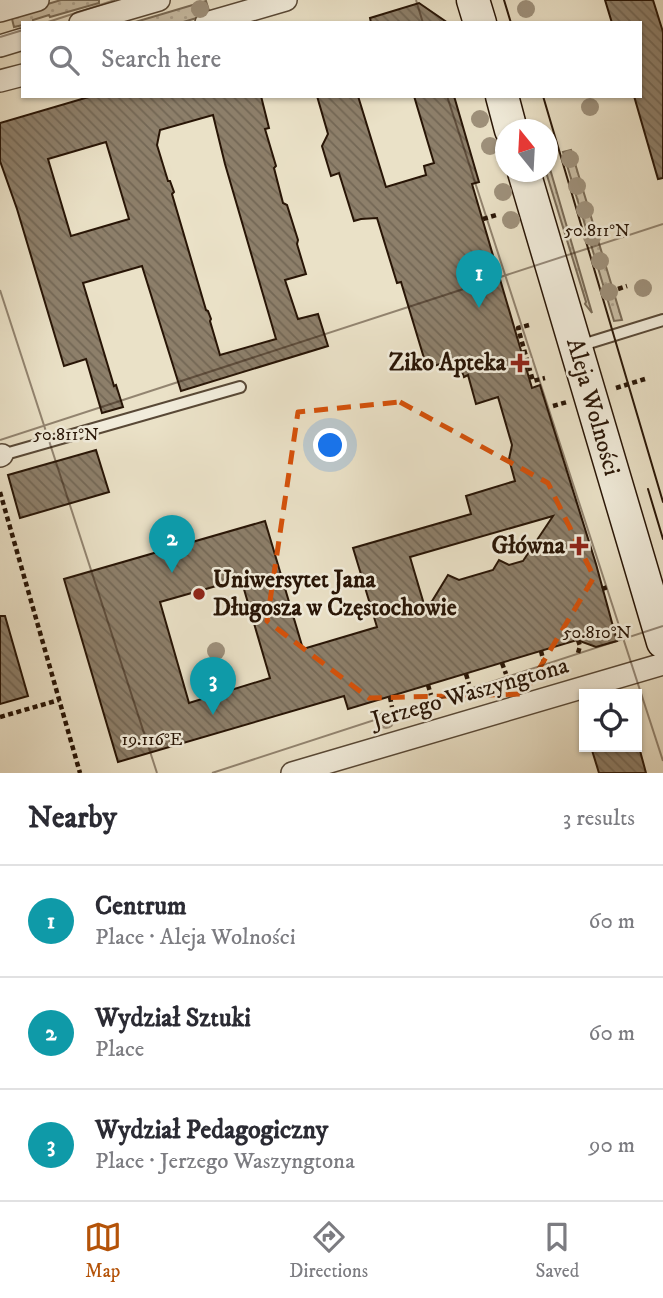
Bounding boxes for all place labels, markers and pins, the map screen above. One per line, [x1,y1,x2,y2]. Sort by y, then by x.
pin: 1 [456,250,502,308]
place label: Ziko Apteka [389,348,507,378]
marker: Ziko Apteka [512,355,528,371]
pin: 2 [149,515,195,573]
place label: Główna [491,531,566,561]
marker: Główna [571,538,587,554]
place label: Uniwersytet Jana Długosza w Częstochowie [213,565,457,623]
marker: Uniwersytet Jana Długosza w Częstochowie [191,586,207,602]
pin: 3 [190,657,236,715]

